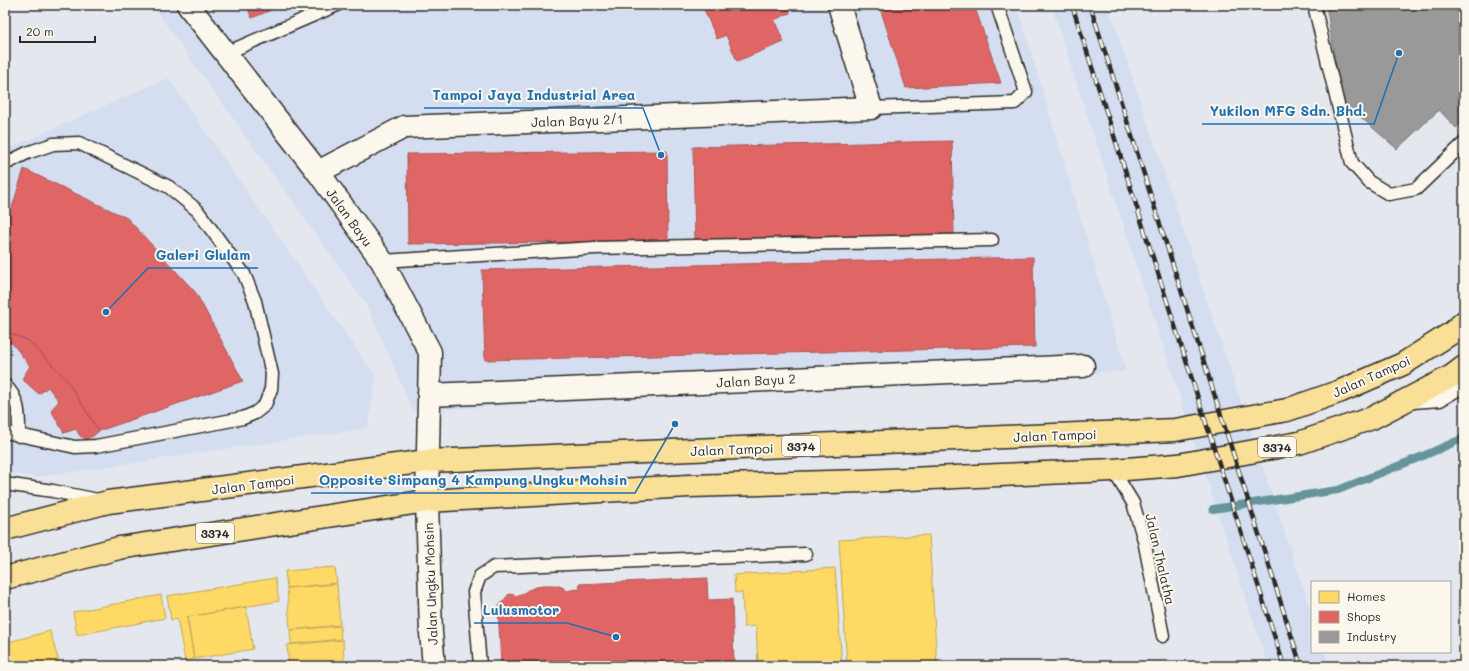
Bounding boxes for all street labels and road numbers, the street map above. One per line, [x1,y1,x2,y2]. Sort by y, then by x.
street label: Jalan Bayu 2/1 [531,110,623,130]
street label: Jalan Bayu [323,184,377,250]
street label: Jalan Tampoi [1329,351,1413,401]
street label: Jalan Bayu 2 [716,369,796,391]
street label: Jalan Tampoi [1013,425,1097,445]
road number: 3374 [782,436,820,456]
road number: 3374 [1258,437,1296,457]
street label: Jalan Tampoi [690,439,774,459]
street label: Jalan Tampoi [211,470,295,498]
street label: Jalan Thalatha [1142,512,1180,606]
road number: 3374 [196,523,234,543]
street label: Jalan Ungku Mohsin [419,523,441,645]

